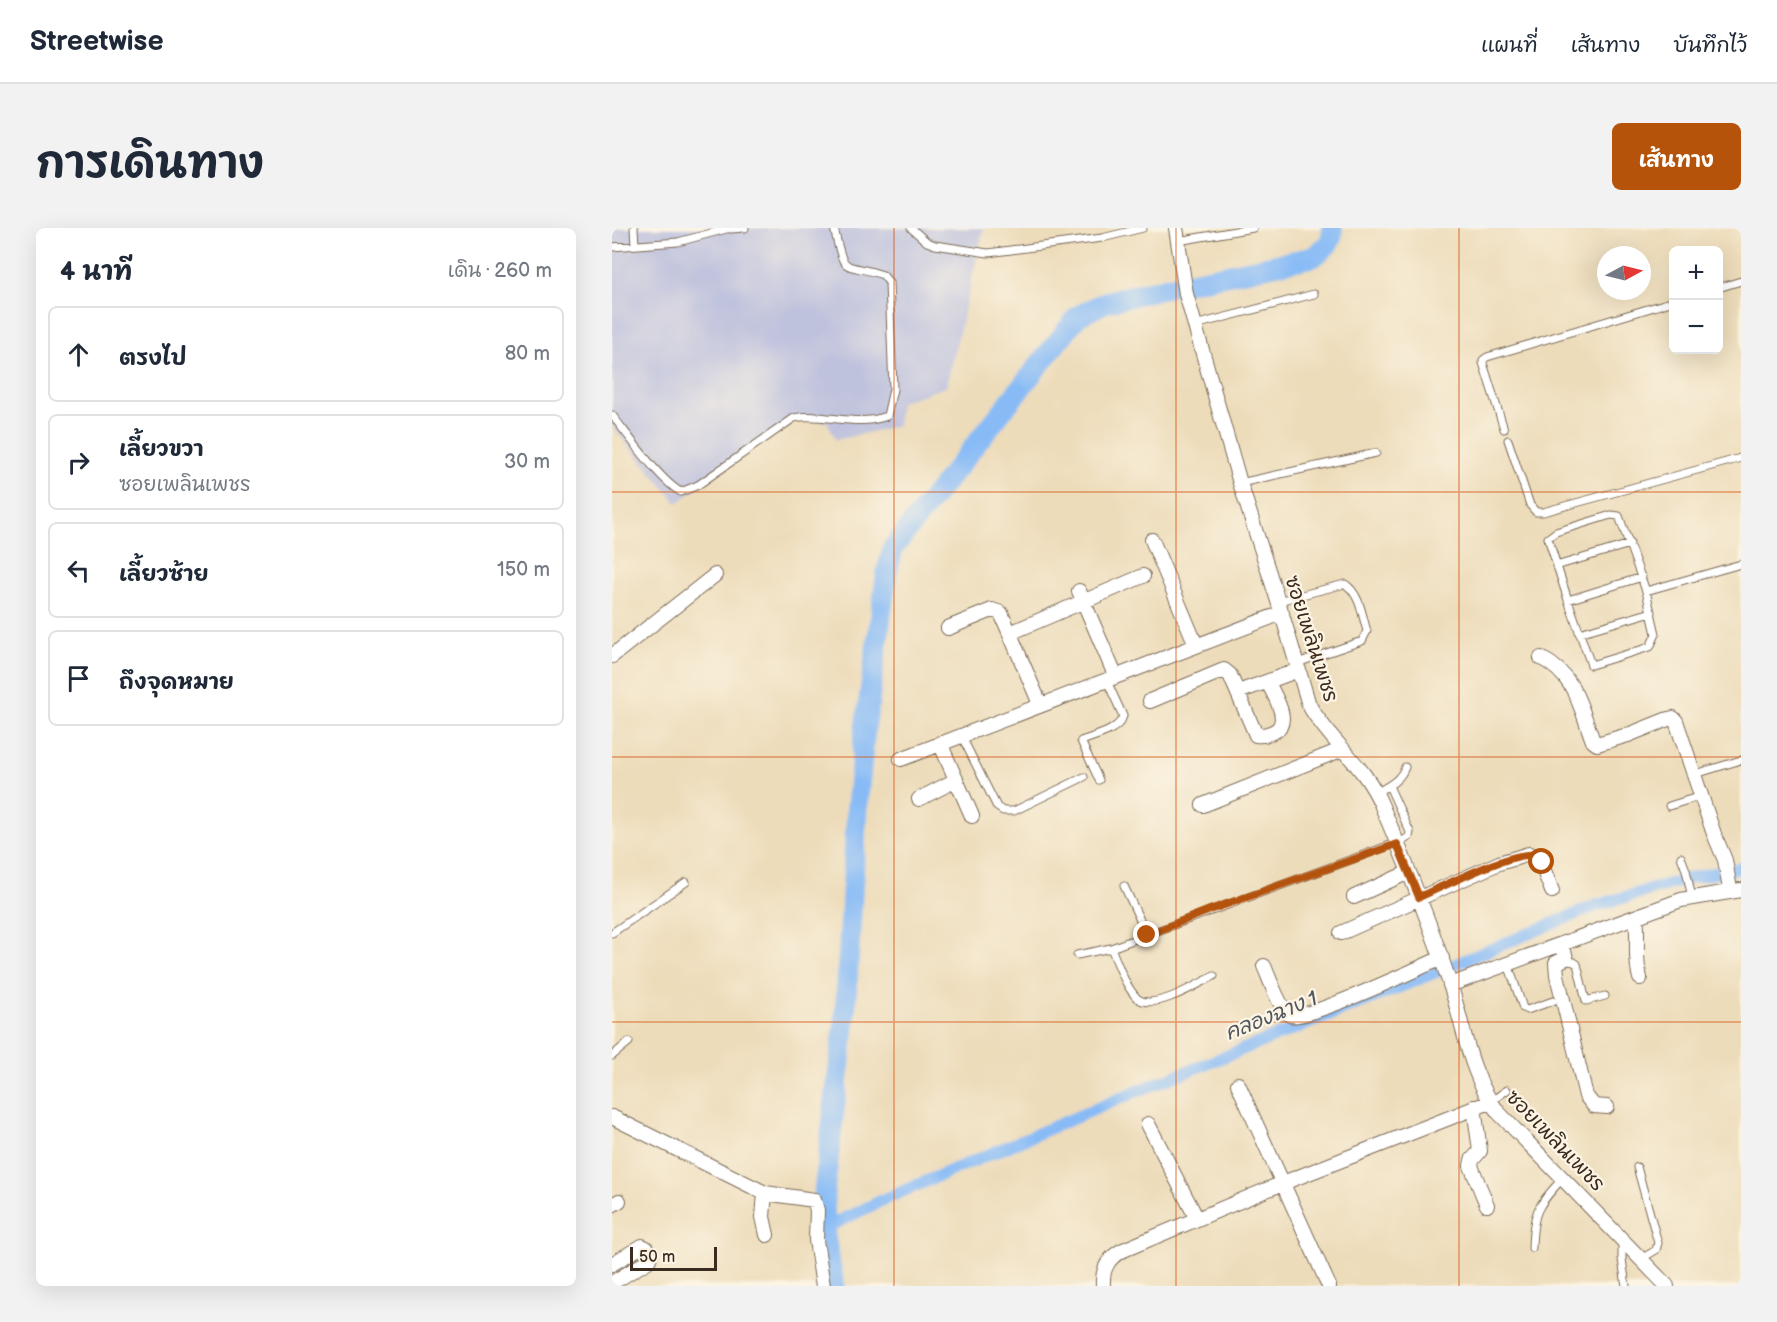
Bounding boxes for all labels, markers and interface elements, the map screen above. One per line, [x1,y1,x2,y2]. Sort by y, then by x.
text: Streetwise [30,25,163,58]
text: แผนที่ [1481,33,1538,58]
text: เส้นทาง [1571,33,1640,58]
text: บันทึกไว้ [1673,33,1747,58]
button: เส้นทาง [1612,123,1741,190]
text: การเดินทาง [36,139,264,190]
north arrow [1597,246,1651,300]
map controls [1669,246,1723,354]
button: + [1669,246,1723,300]
text: 4 นาที [60,257,132,288]
text: เดิน · 260 m [448,259,552,283]
button: − [1669,300,1723,354]
icon: ahead [62,338,95,371]
text: 80 m [505,342,550,366]
text: ตรงไป [119,345,187,372]
text: เลี้ยวขวา [119,436,203,463]
icon: right [62,446,95,479]
text: 30 m [504,450,550,474]
text: ซอยเพลินเพชร [119,473,250,497]
icon: left [62,554,95,587]
text: 150 m [497,558,550,582]
text: เลี้ยวซ้าย [119,561,209,588]
street label: ซอยเพลินเพชร [1279,572,1344,705]
icon: arrive [62,662,95,695]
text: ถึงจุดหมาย [119,669,234,696]
route start [1528,848,1554,874]
route end [1133,921,1159,947]
water label: คลองฉาง 1 [1221,986,1321,1046]
street label: ซอยเพลินเพชร [1501,1085,1610,1197]
scale bar [630,1244,717,1272]
text: 50 m [639,1248,675,1267]

